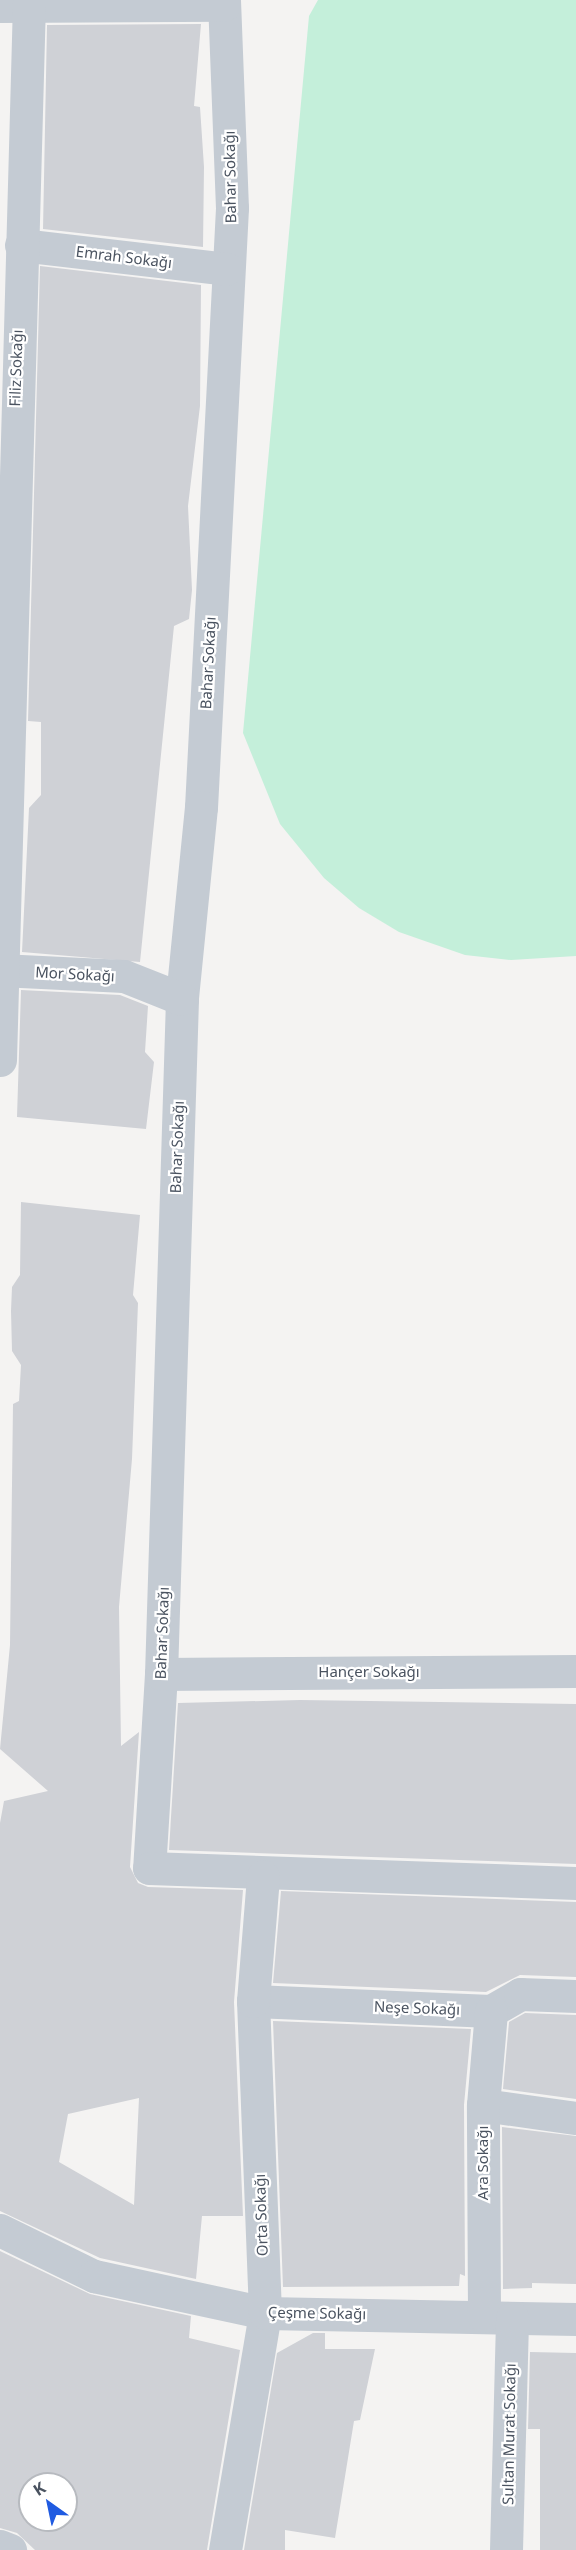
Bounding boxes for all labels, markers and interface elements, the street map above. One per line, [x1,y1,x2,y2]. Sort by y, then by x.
street label: Bahar Sokağı [220,130,240,224]
street label: Emrah Sokağı [75,242,173,272]
street label: Filiz Sokağı [6,329,26,407]
street label: Bahar Sokağı [197,616,219,710]
street label: Mor Sokağı [35,963,115,985]
street label: Bahar Sokağı [166,1100,188,1194]
street label: Bahar Sokağı [151,1586,173,1680]
street label: Hançer Sokağı [318,1663,420,1681]
street label: Neşe Sokağı [374,1998,460,2018]
street label: Ara Sokağı [474,2126,492,2200]
street label: Orta Sokağı [251,2173,271,2257]
street label: Çeşme Sokağı [268,2303,366,2323]
street label: Sultan Murat Sokağı [499,2363,519,2505]
north arrow [18,2472,78,2532]
text: K [29,2476,50,2501]

